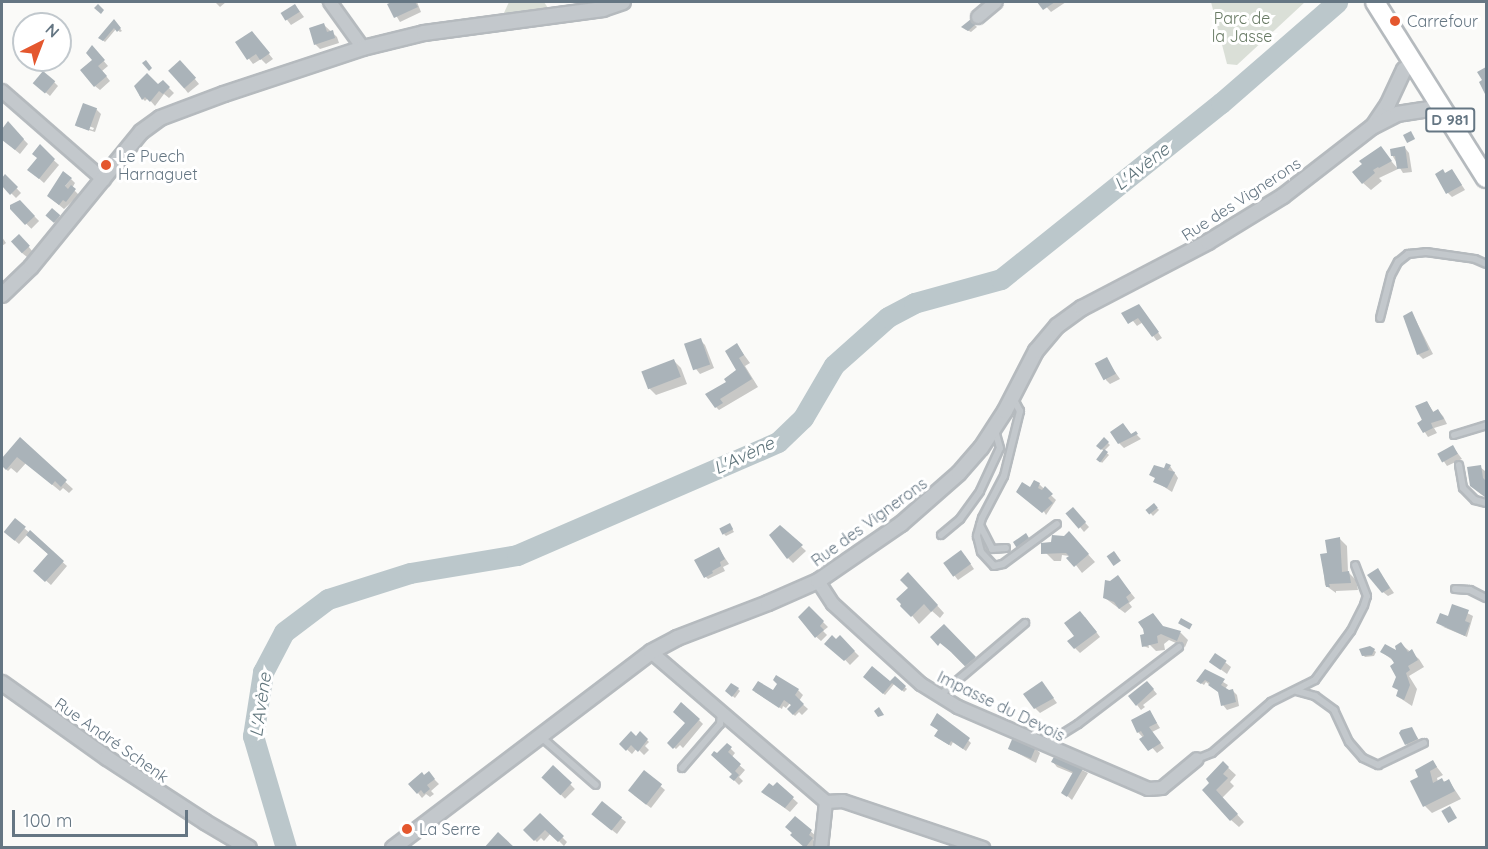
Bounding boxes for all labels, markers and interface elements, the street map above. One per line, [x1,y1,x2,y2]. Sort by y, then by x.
park label: Parc de la Jasse [1212,8,1272,46]
place label: Carrefour [1407,11,1478,31]
north arrow [12,12,72,72]
marker: Carrefour [1388,14,1402,28]
text: N [42,19,64,41]
road number: D 981 [1424,108,1476,132]
water label: L'Avène [1110,139,1174,195]
place label: Le Puech Harnaguet [118,146,198,184]
street label: Rue des Vignerons [1178,153,1304,245]
marker: Le Puech Harnaguet [99,158,113,172]
water label: L'Avène [710,433,778,479]
street label: Rue des Vignerons [807,474,931,570]
street label: Impasse du Devois [934,667,1068,745]
water label: L'Avène [246,672,276,738]
street label: Rue André Schenk [51,693,173,787]
scale bar [15,798,190,836]
text: 100 m [23,809,72,832]
place label: La Serre [419,819,481,839]
marker: La Serre [400,822,414,836]

